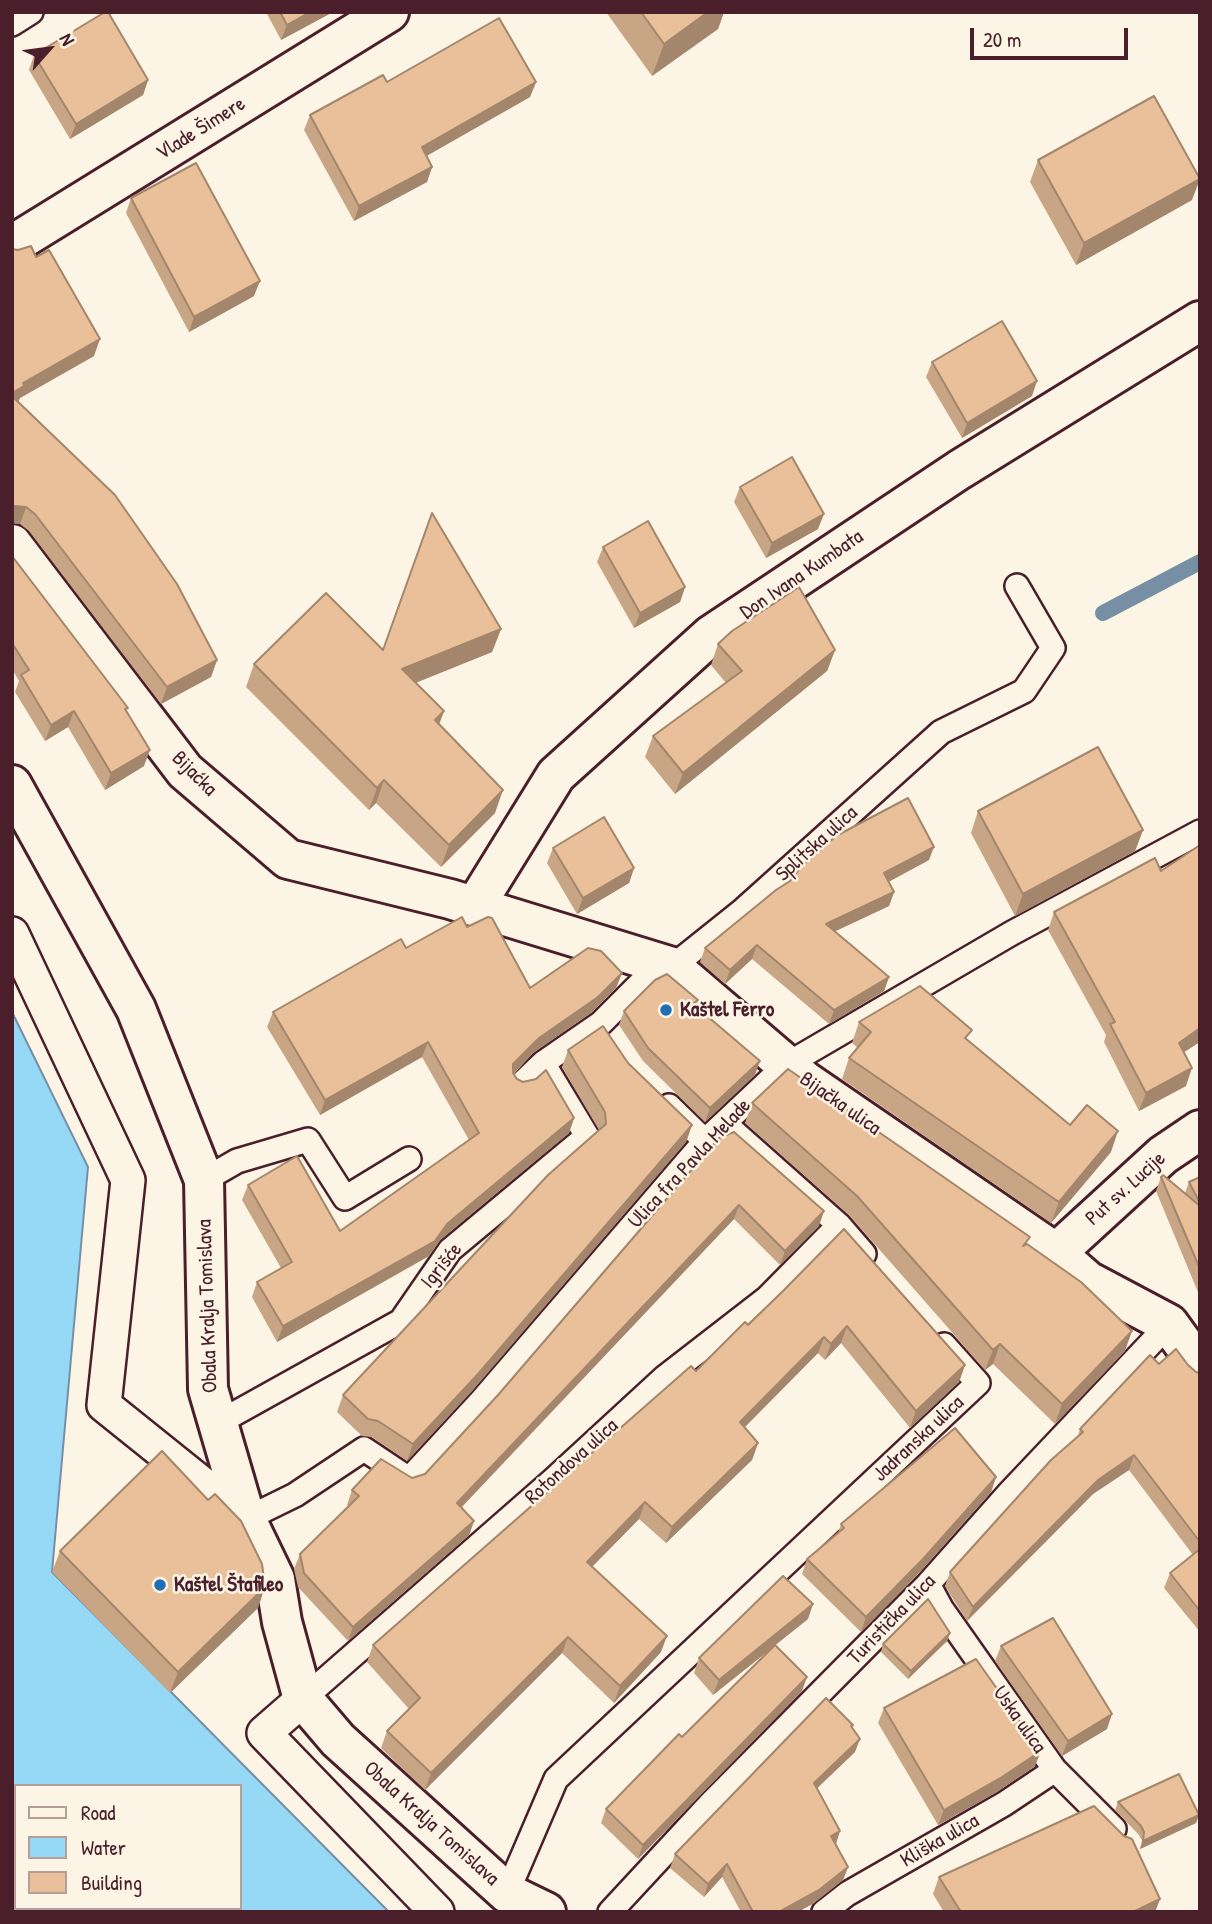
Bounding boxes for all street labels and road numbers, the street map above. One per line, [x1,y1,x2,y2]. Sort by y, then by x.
street label: Vlade Šimere [152,92,250,166]
street label: Don Ivana Kumbata [736,525,868,625]
street label: Bijaćka [166,746,222,802]
street label: Splitska ulica [771,801,863,887]
street label: Bijačka ulica [794,1067,886,1141]
street label: Ulica fra Pavla Melade [623,1094,757,1234]
street label: Put sv. Lucije [1081,1147,1171,1231]
street label: Obala Kralja Tomislava [192,1219,224,1393]
street label: Igrišće [416,1238,468,1294]
street label: Jadranska ulica [868,1391,970,1487]
street label: Rotondova ulica [520,1414,624,1510]
street label: Turistička ulica [843,1570,941,1670]
street label: Uska ulica [987,1681,1051,1759]
street label: Obala Kralja Tomislava [358,1756,504,1892]
street label: Kliška ulica [896,1809,984,1873]

